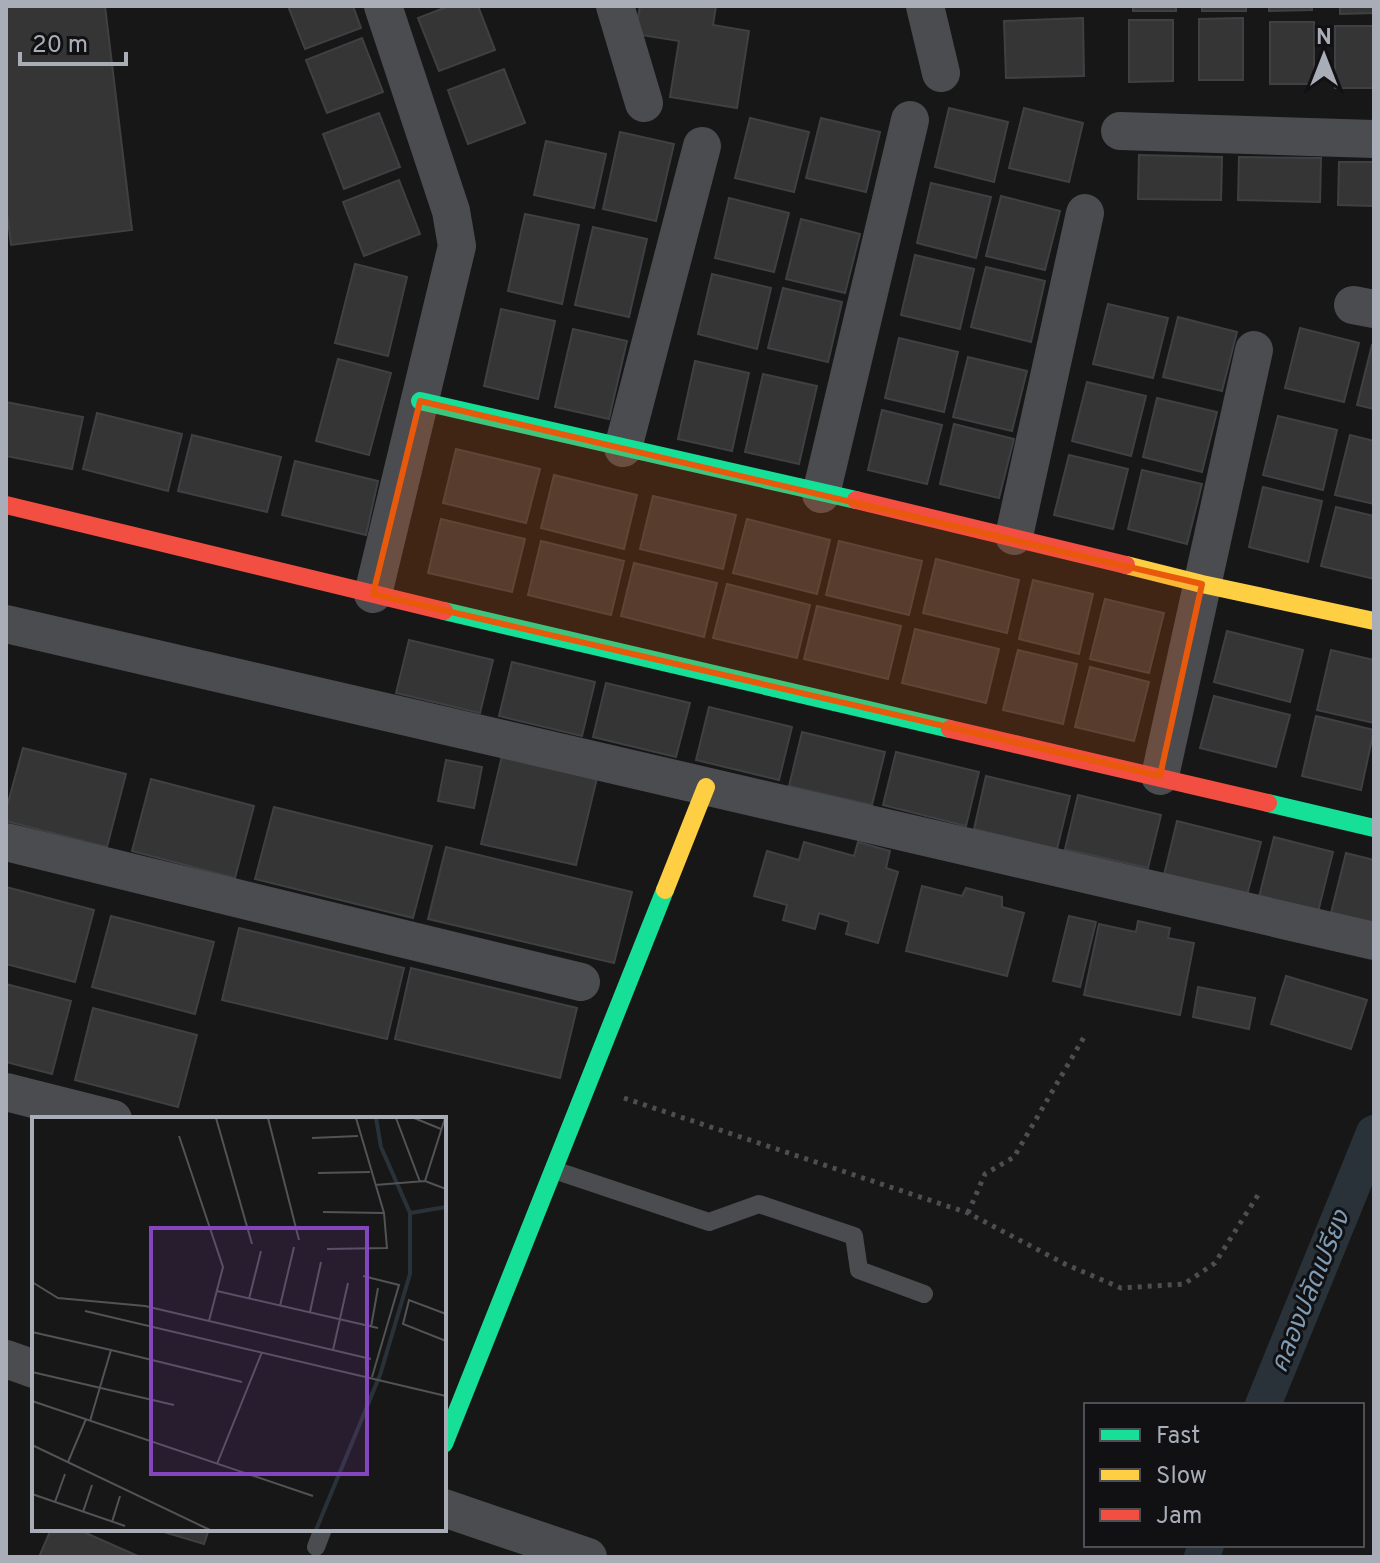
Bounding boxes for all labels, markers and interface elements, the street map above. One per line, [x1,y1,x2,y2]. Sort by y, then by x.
scale bar [20,16,126,66]
north arrow [1284,16,1364,96]
text: N [1316,25,1332,52]
text: 20 m [32,31,88,61]
inset map [32,1117,446,1531]
water label: คลองปลัดเปรียง [1264,1205,1359,1378]
legend [1084,1403,1364,1547]
text: Fast [1156,1422,1200,1452]
text: Slow [1156,1462,1207,1492]
text: Jam [1156,1502,1202,1532]

